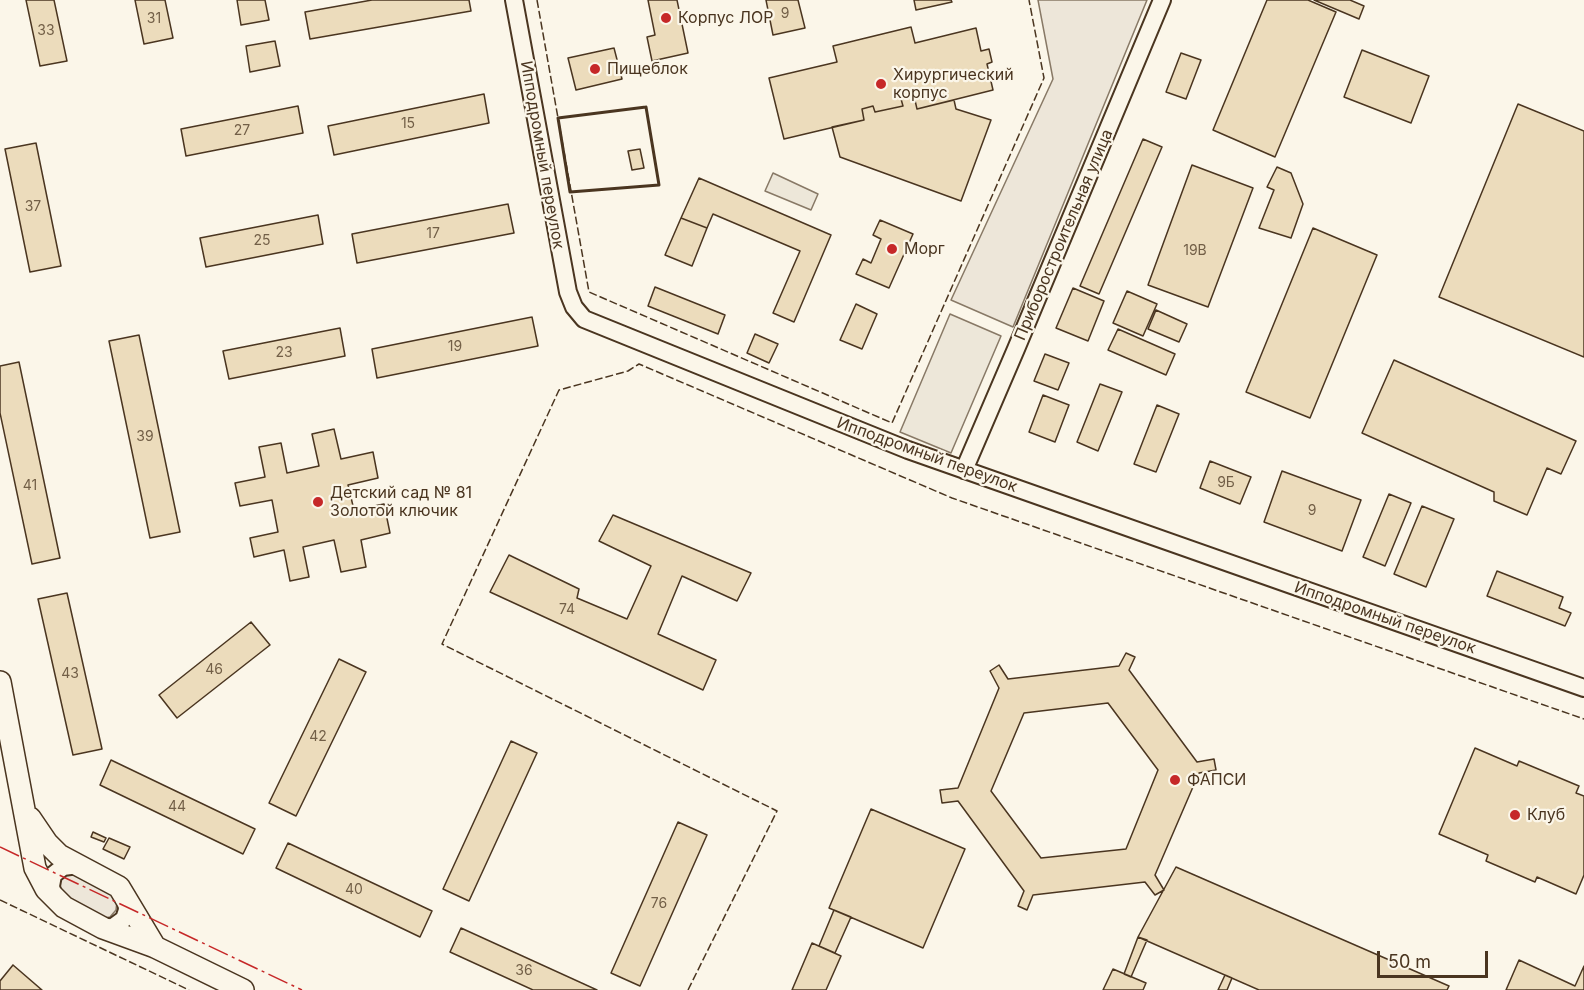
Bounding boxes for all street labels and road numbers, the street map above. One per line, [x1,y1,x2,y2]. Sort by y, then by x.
street label: Ипподромный переулок [516,59,568,251]
street label: Приборостроительная улица [1011,127,1117,343]
street label: Ипподромный переулок [834,413,1020,497]
street label: Ипподромный переулок [1292,578,1478,658]

